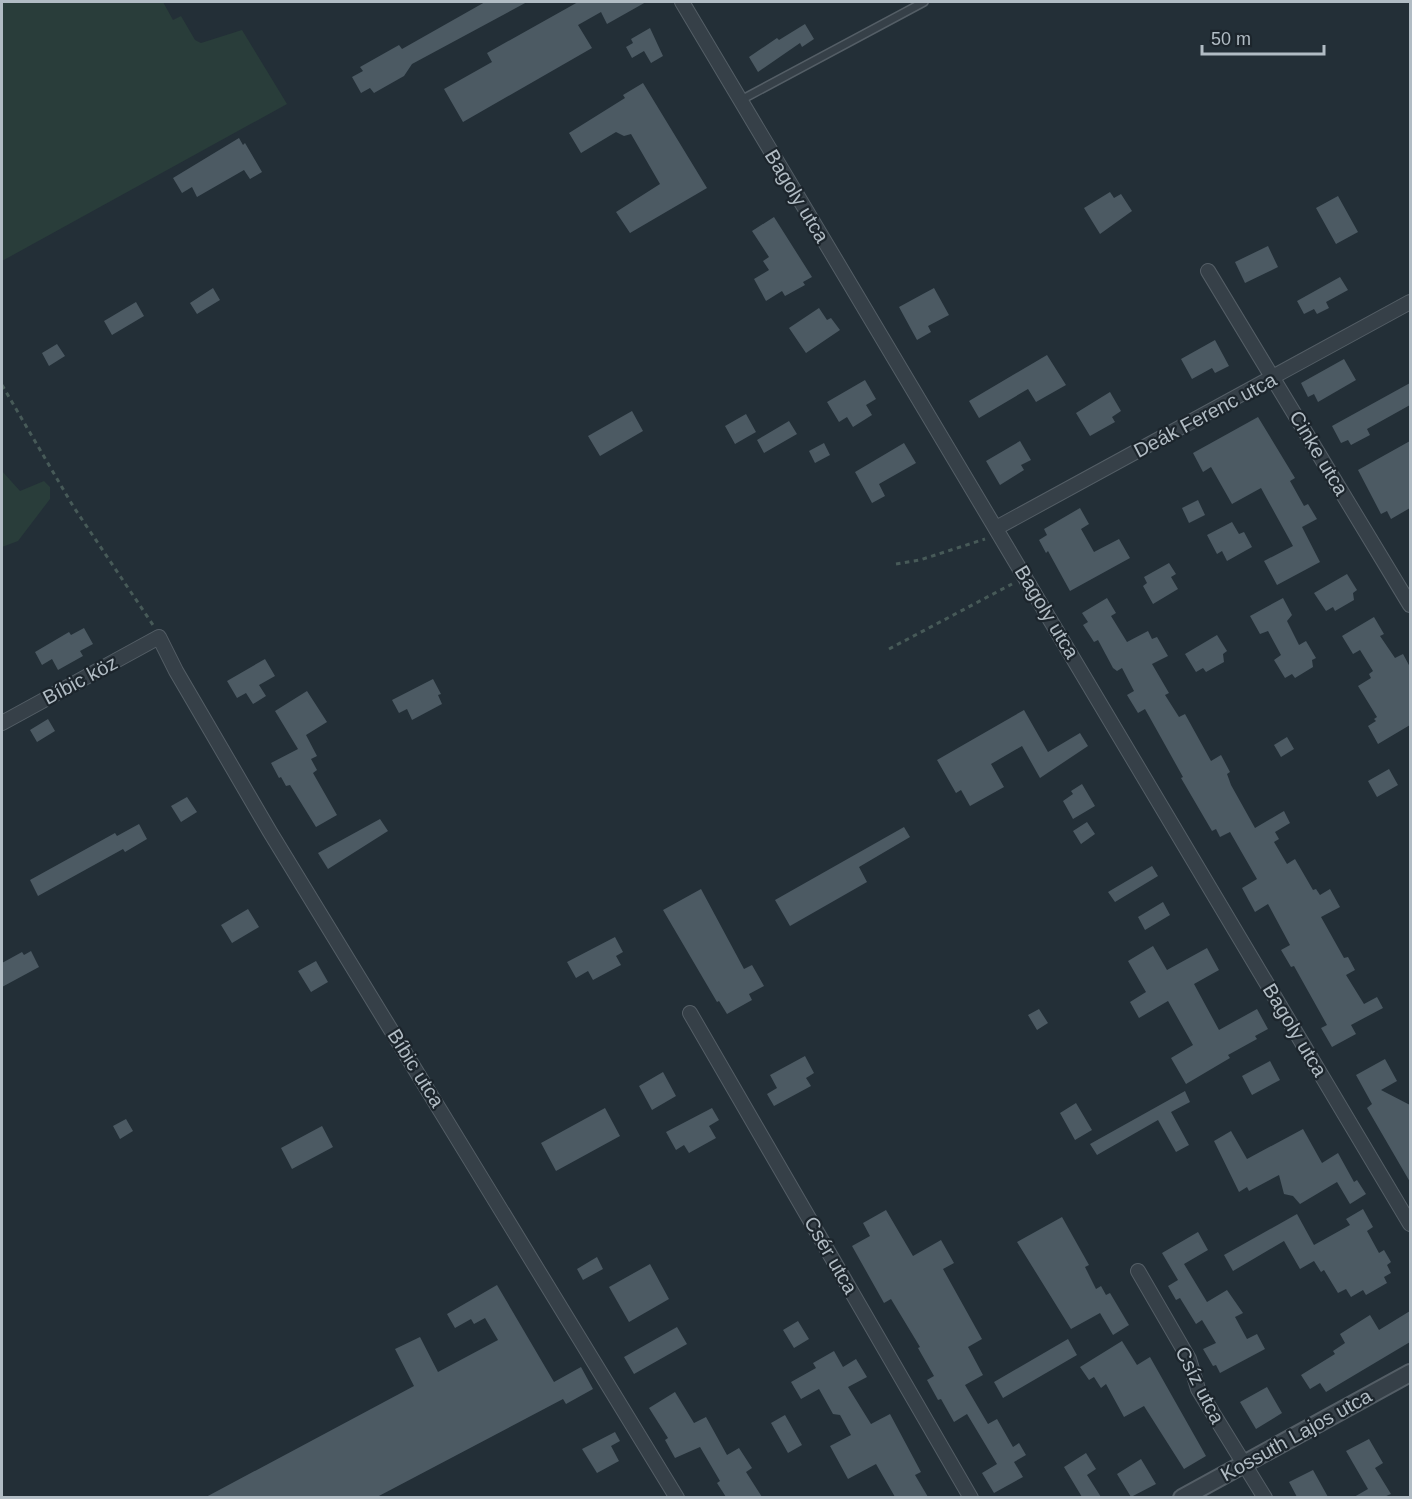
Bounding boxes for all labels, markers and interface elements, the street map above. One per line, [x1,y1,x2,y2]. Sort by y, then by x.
scale bar [1202,18,1324,56]
text: 50 m [1211,29,1251,49]
street label: Bagoly utca [761,146,834,247]
street label: Deák Ferenc utca [1130,368,1281,462]
street label: Cinke utca [1285,407,1353,500]
street label: Bagoly utca [1011,562,1084,663]
street label: Bíbic köz [39,651,121,709]
street label: Bagoly utca [1259,980,1332,1081]
street label: Bíbic utca [383,1025,449,1112]
street label: Csér utca [800,1212,862,1298]
street label: Csíz utca [1171,1343,1229,1428]
street label: Kossuth Lajos utca [1217,1384,1376,1486]

